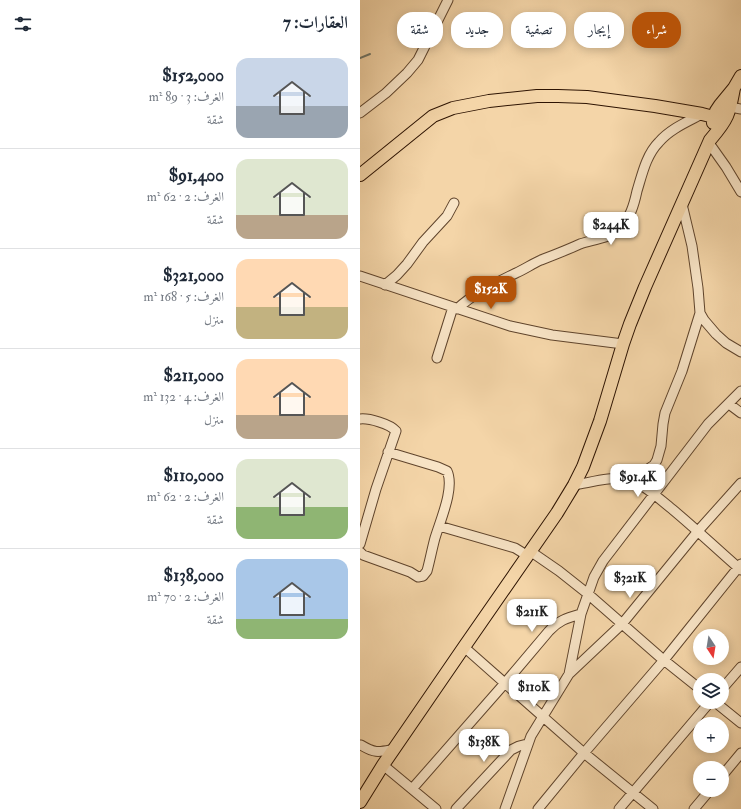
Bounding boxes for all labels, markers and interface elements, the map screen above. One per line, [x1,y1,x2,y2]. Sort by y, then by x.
text: العقارات: 7 [283,12,348,33]
chip: شقة [397,12,443,48]
chip: جديد [451,12,503,48]
chip: تصفية [511,12,566,48]
chip: إيجار [574,12,624,48]
chip: شراء [632,12,681,48]
icon: filters [12,13,34,35]
text: $152,000 [162,65,224,86]
icon: home [268,74,316,122]
text: الغرف: 3 · 89 m² [149,89,224,105]
text: شقة [207,112,224,128]
text: $91,400 [169,165,224,186]
icon: home [268,175,316,223]
text: الغرف: 2 · 62 m² [147,189,224,205]
text: شقة [207,212,224,228]
pin: $244K [583,212,639,246]
text: $244K [592,217,630,233]
text: $321,000 [163,265,224,286]
icon: home [268,275,316,323]
pin: $152K [463,276,519,310]
text: $152K [474,281,508,297]
text: الغرف: 5 · 168 m² [143,289,224,305]
text: منزل [204,312,224,328]
text: $211,000 [163,365,224,386]
icon: home [268,375,316,423]
text: الغرف: 4 · 132 m² [143,389,224,405]
text: منزل [204,412,224,428]
pin: $91.4K [605,464,671,498]
text: $110,000 [163,465,224,486]
text: $91.4K [619,469,657,485]
icon: home [268,475,316,523]
text: الغرف: 2 · 62 m² [147,489,224,505]
text: شقة [207,512,224,528]
text: $138,000 [164,565,224,586]
pin: $321K [602,565,658,599]
text: $321K [614,570,646,586]
icon: home [268,575,316,623]
text: الغرف: 2 · 70 m² [147,589,224,605]
pin: $211K [504,599,560,633]
text: $211K [516,604,548,620]
text: شقة [207,612,224,628]
north arrow [693,629,729,665]
map controls [693,629,729,797]
button: layers [693,673,729,709]
pin: $110K [506,674,562,708]
text: $110K [518,679,550,695]
button: + [693,717,729,753]
pin: $138K [456,729,512,763]
text: $138K [468,734,500,750]
button: − [693,761,729,797]

